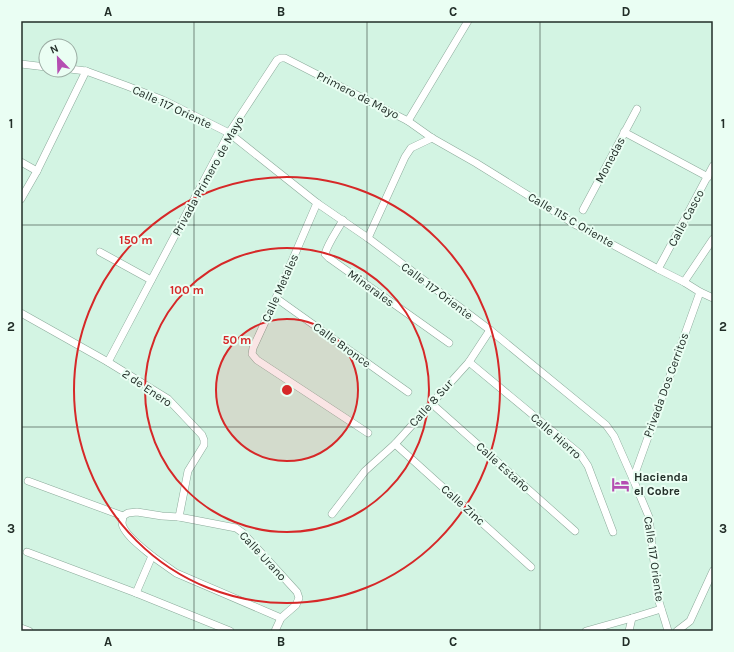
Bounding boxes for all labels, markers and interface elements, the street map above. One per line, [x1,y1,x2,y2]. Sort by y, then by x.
text: A [104,4,112,19]
text: B [277,4,285,19]
text: C [449,4,457,19]
text: D [622,4,631,19]
north arrow [38,38,78,78]
text: N [48,42,60,57]
street label: Primero de Mayo [314,68,402,122]
street label: Calle 117 Oriente [130,83,214,131]
street label: Privada Primero de Mayo [169,114,247,238]
text: 1 [9,116,13,131]
text: 1 [721,116,725,131]
street label: Monedas [592,135,628,185]
street label: Calle Casco [665,187,707,249]
street label: Calle 115 C Oriente [525,190,617,250]
text: 150 m [119,233,153,247]
street label: Calle Metales [259,252,301,324]
street label: Calle 117 Oriente [399,260,475,322]
street label: Minerales [345,266,397,310]
text: 100 m [170,283,204,297]
text: 2 [7,319,15,334]
street label: Calle Bronce [311,319,373,371]
text: 2 [719,319,727,334]
street label: Privada Dos Cerritos [641,331,691,439]
text: 50 m [223,333,252,347]
street label: 2 de Enero [119,366,175,410]
street label: Calle 8 Sur [406,376,456,430]
centre of rings [280,383,294,397]
street label: Calle Hierro [528,410,584,462]
street label: Calle Estaño [473,439,533,495]
place label: Hacienda el Cobre [634,470,688,498]
hotel icon: Hacienda el Cobre [611,474,631,494]
street label: Calle Zinc [438,482,488,528]
street label: Calle 117 Oriente [641,516,667,602]
text: 3 [7,521,15,536]
text: 3 [719,521,727,536]
street label: Calle Urano [237,528,289,584]
text: A [104,634,112,649]
text: B [277,634,285,649]
text: C [449,634,457,649]
text: D [622,634,631,649]

